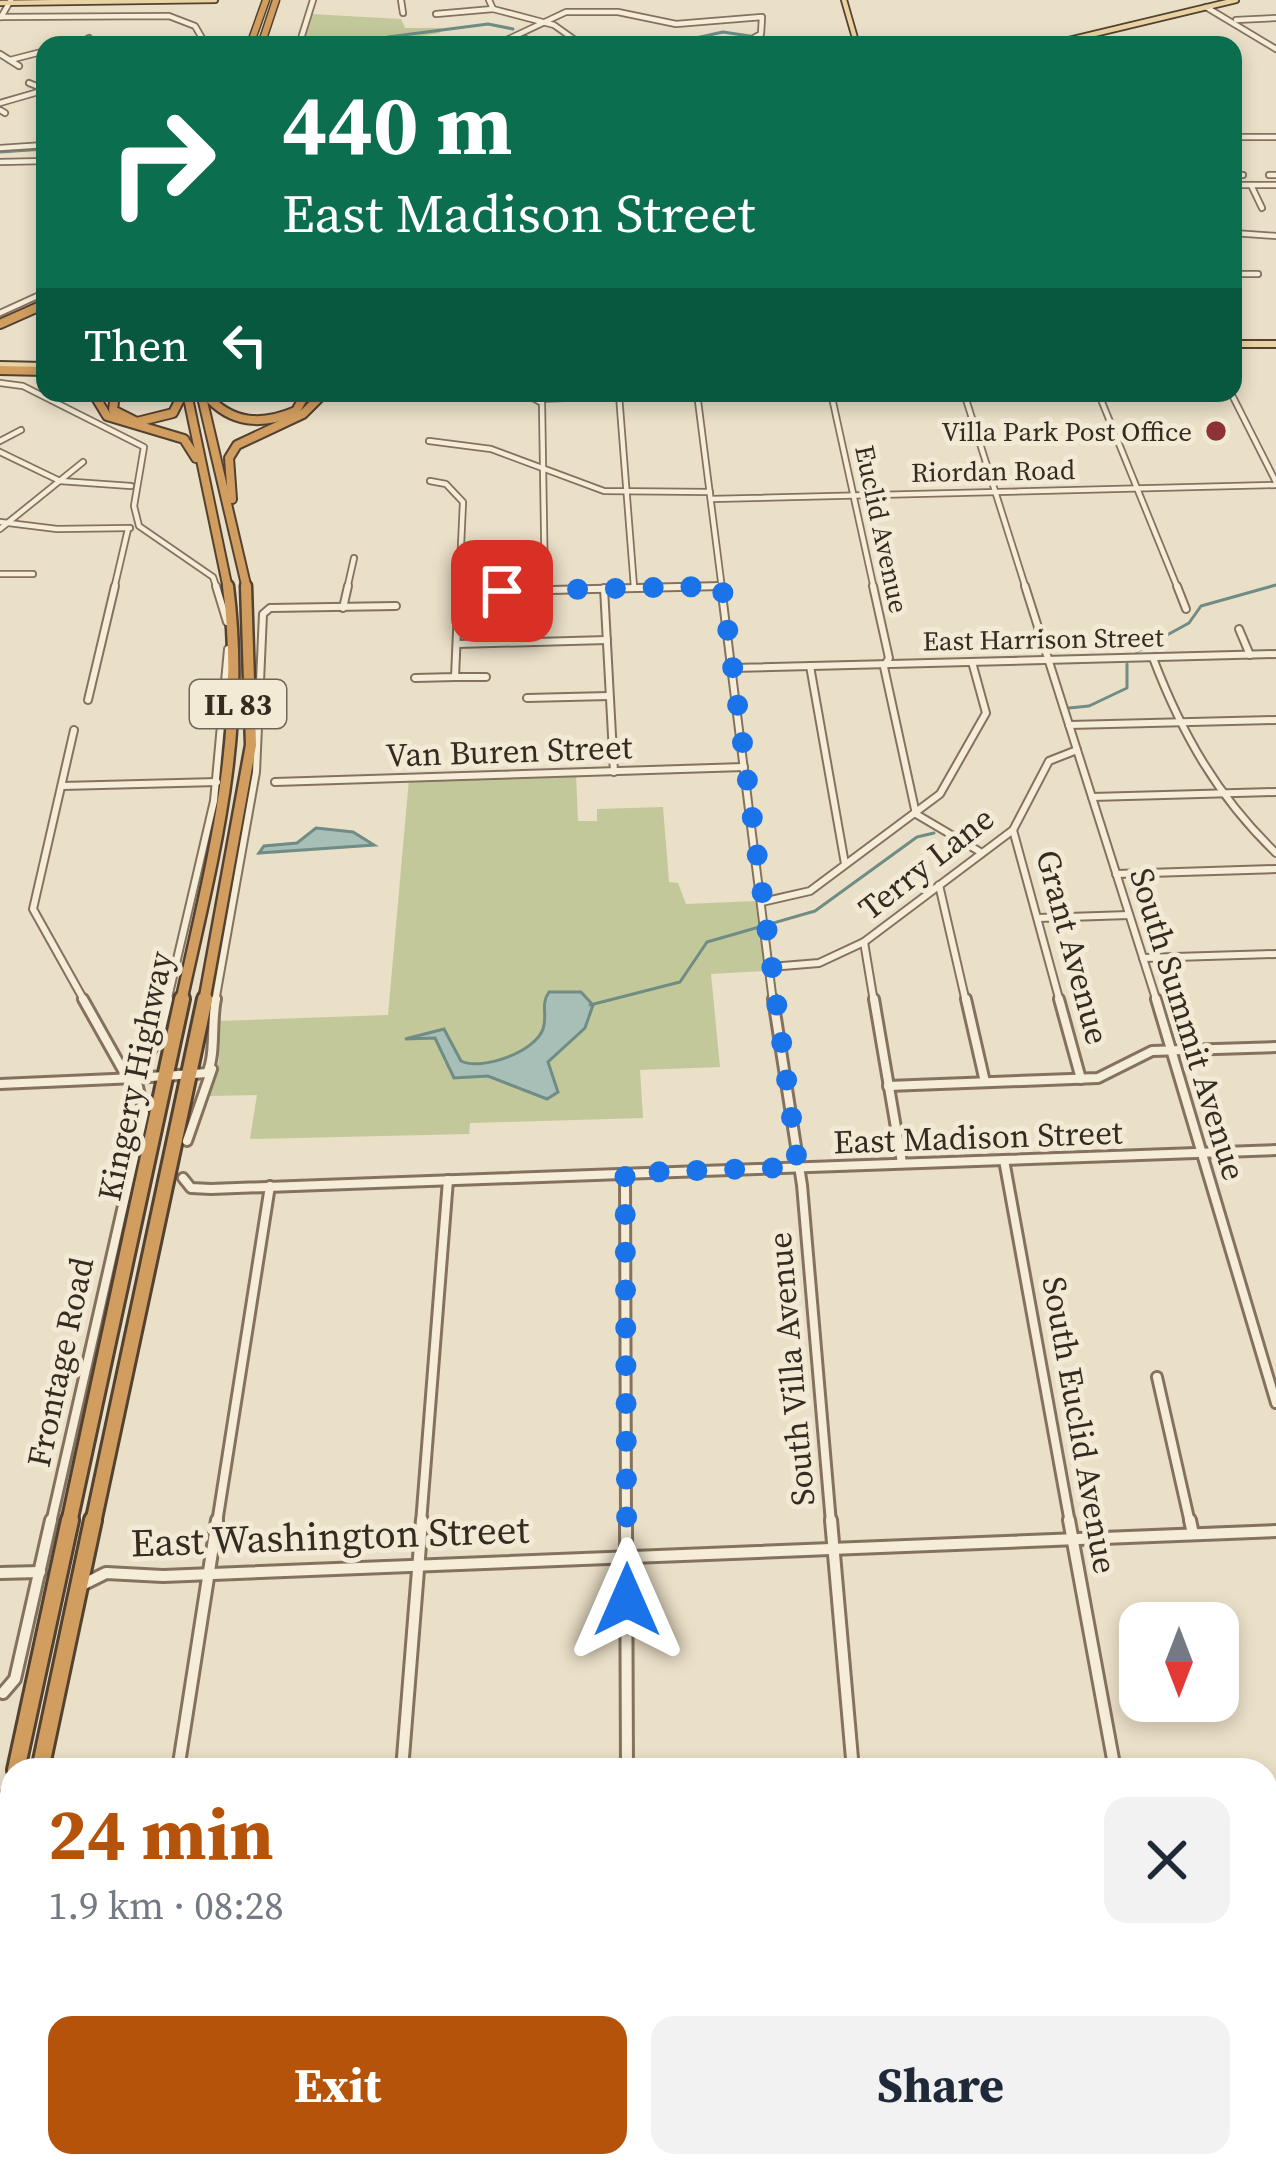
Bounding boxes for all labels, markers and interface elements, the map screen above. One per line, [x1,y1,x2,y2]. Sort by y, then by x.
text: 440 m [282,67,513,182]
icon: right [84,84,240,240]
text: East Madison Street [282,176,755,250]
icon: left [212,312,278,378]
text: Then [84,314,188,376]
place label: Villa Park Post Office [941,413,1192,450]
marker: Villa Park Post Office [1203,418,1229,444]
street label: Euclid Avenue [846,442,918,616]
street label: Riordan Road [911,451,1075,491]
pin [451,540,553,642]
icon: arrive [469,558,535,624]
street label: East Harrison Street [922,618,1164,660]
road number: IL 83 [190,680,286,728]
street label: Van Buren Street [385,724,633,778]
street label: Terry Lane [849,796,1003,930]
street label: Grant Avenue [1025,845,1121,1049]
street label: South Summit Avenue [1119,862,1257,1186]
street label: Kingery Highway [87,947,183,1205]
street label: East Madison Street [833,1109,1124,1165]
street label: South Villa Avenue [757,1230,825,1508]
street label: Frontage Road [16,1253,104,1471]
street label: South Euclid Avenue [1032,1273,1128,1577]
street label: East Washington Street [130,1503,530,1569]
position arrow [564,1537,690,1663]
north arrow [1119,1602,1239,1722]
map controls [1119,1602,1239,1722]
text: 24 min [48,1784,274,1883]
button: close [1104,1797,1230,1923]
text: 1.9 km · 08:28 [48,1879,284,1932]
button: Exit [48,2016,627,2154]
button: Share [651,2016,1230,2154]

